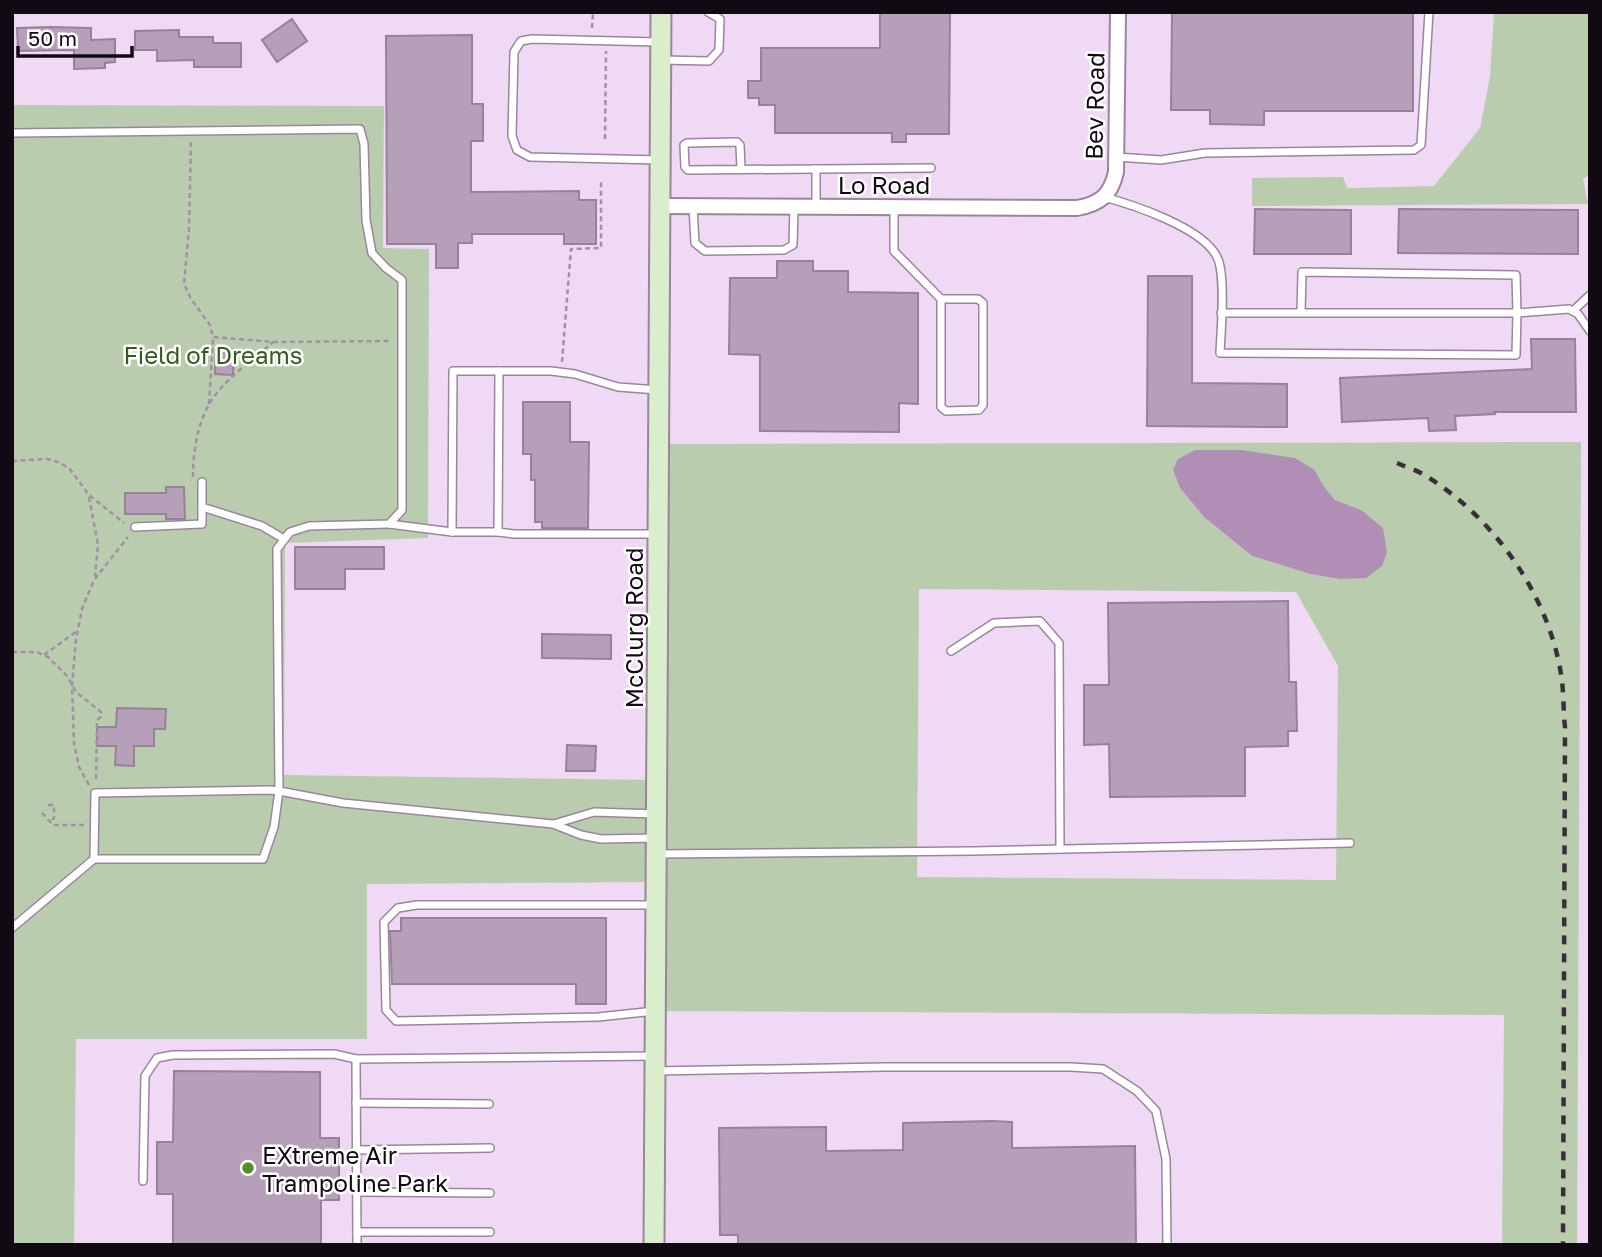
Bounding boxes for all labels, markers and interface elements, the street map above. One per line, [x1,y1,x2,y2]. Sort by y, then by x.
scale bar [18,14,131,58]
text: 50 m [28,25,77,51]
street label: Bev Road [1079,52,1109,160]
street label: Lo Road [838,170,930,199]
park label: Field of Dreams [123,340,303,369]
street label: McClurg Road [619,548,648,708]
place label: EXtreme Air Trampoline Park [262,1140,449,1197]
marker: EXtreme Air Trampoline Park [240,1160,256,1176]

